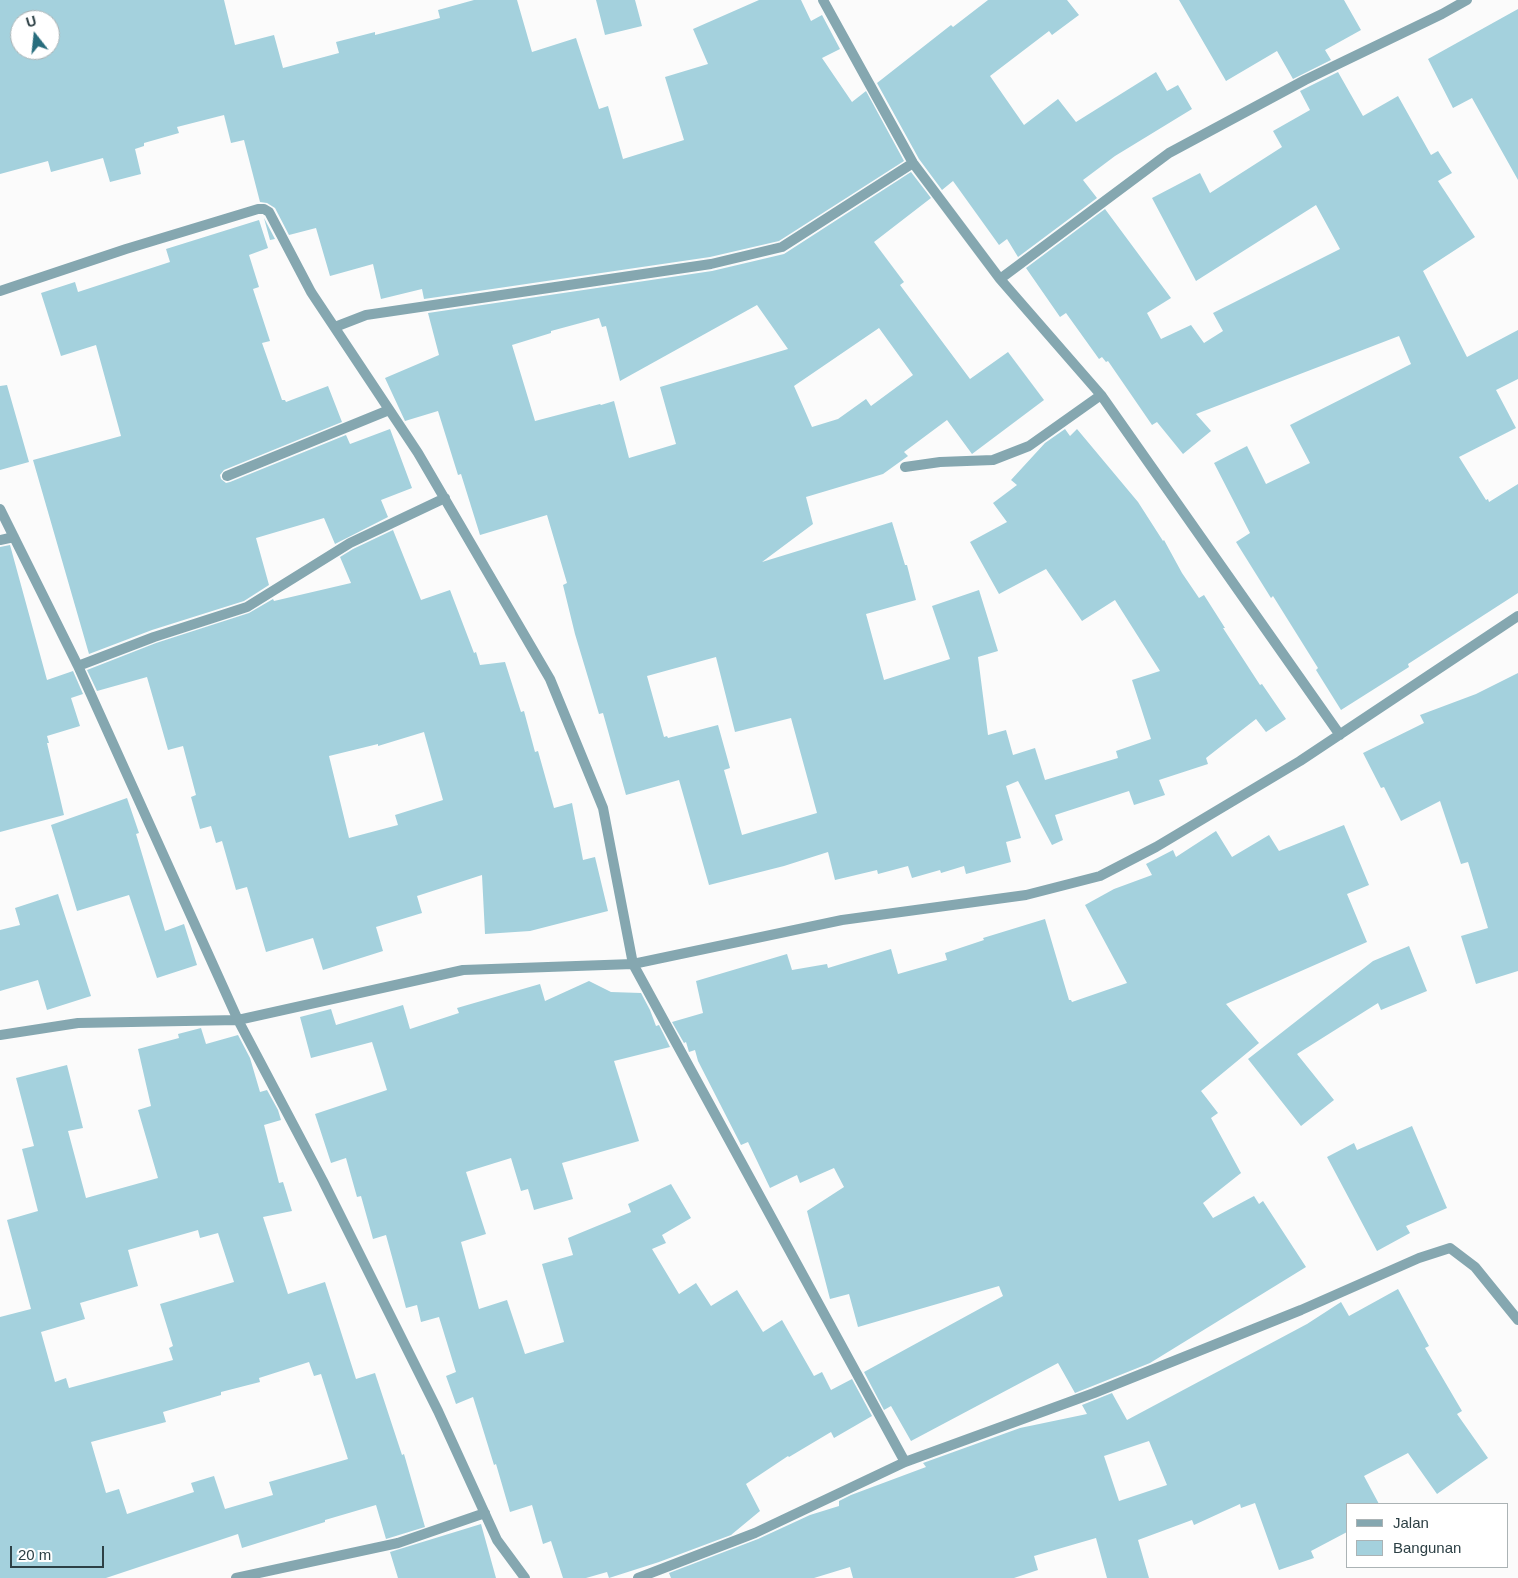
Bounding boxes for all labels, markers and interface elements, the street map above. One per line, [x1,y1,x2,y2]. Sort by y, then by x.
north arrow [10,10,60,60]
text: U [24,12,38,31]
legend [1346,1503,1508,1568]
text: Jalan [1393,1514,1429,1531]
scale bar [12,1536,106,1568]
text: Bangunan [1393,1539,1461,1556]
text: 20 m [18,1546,51,1563]

